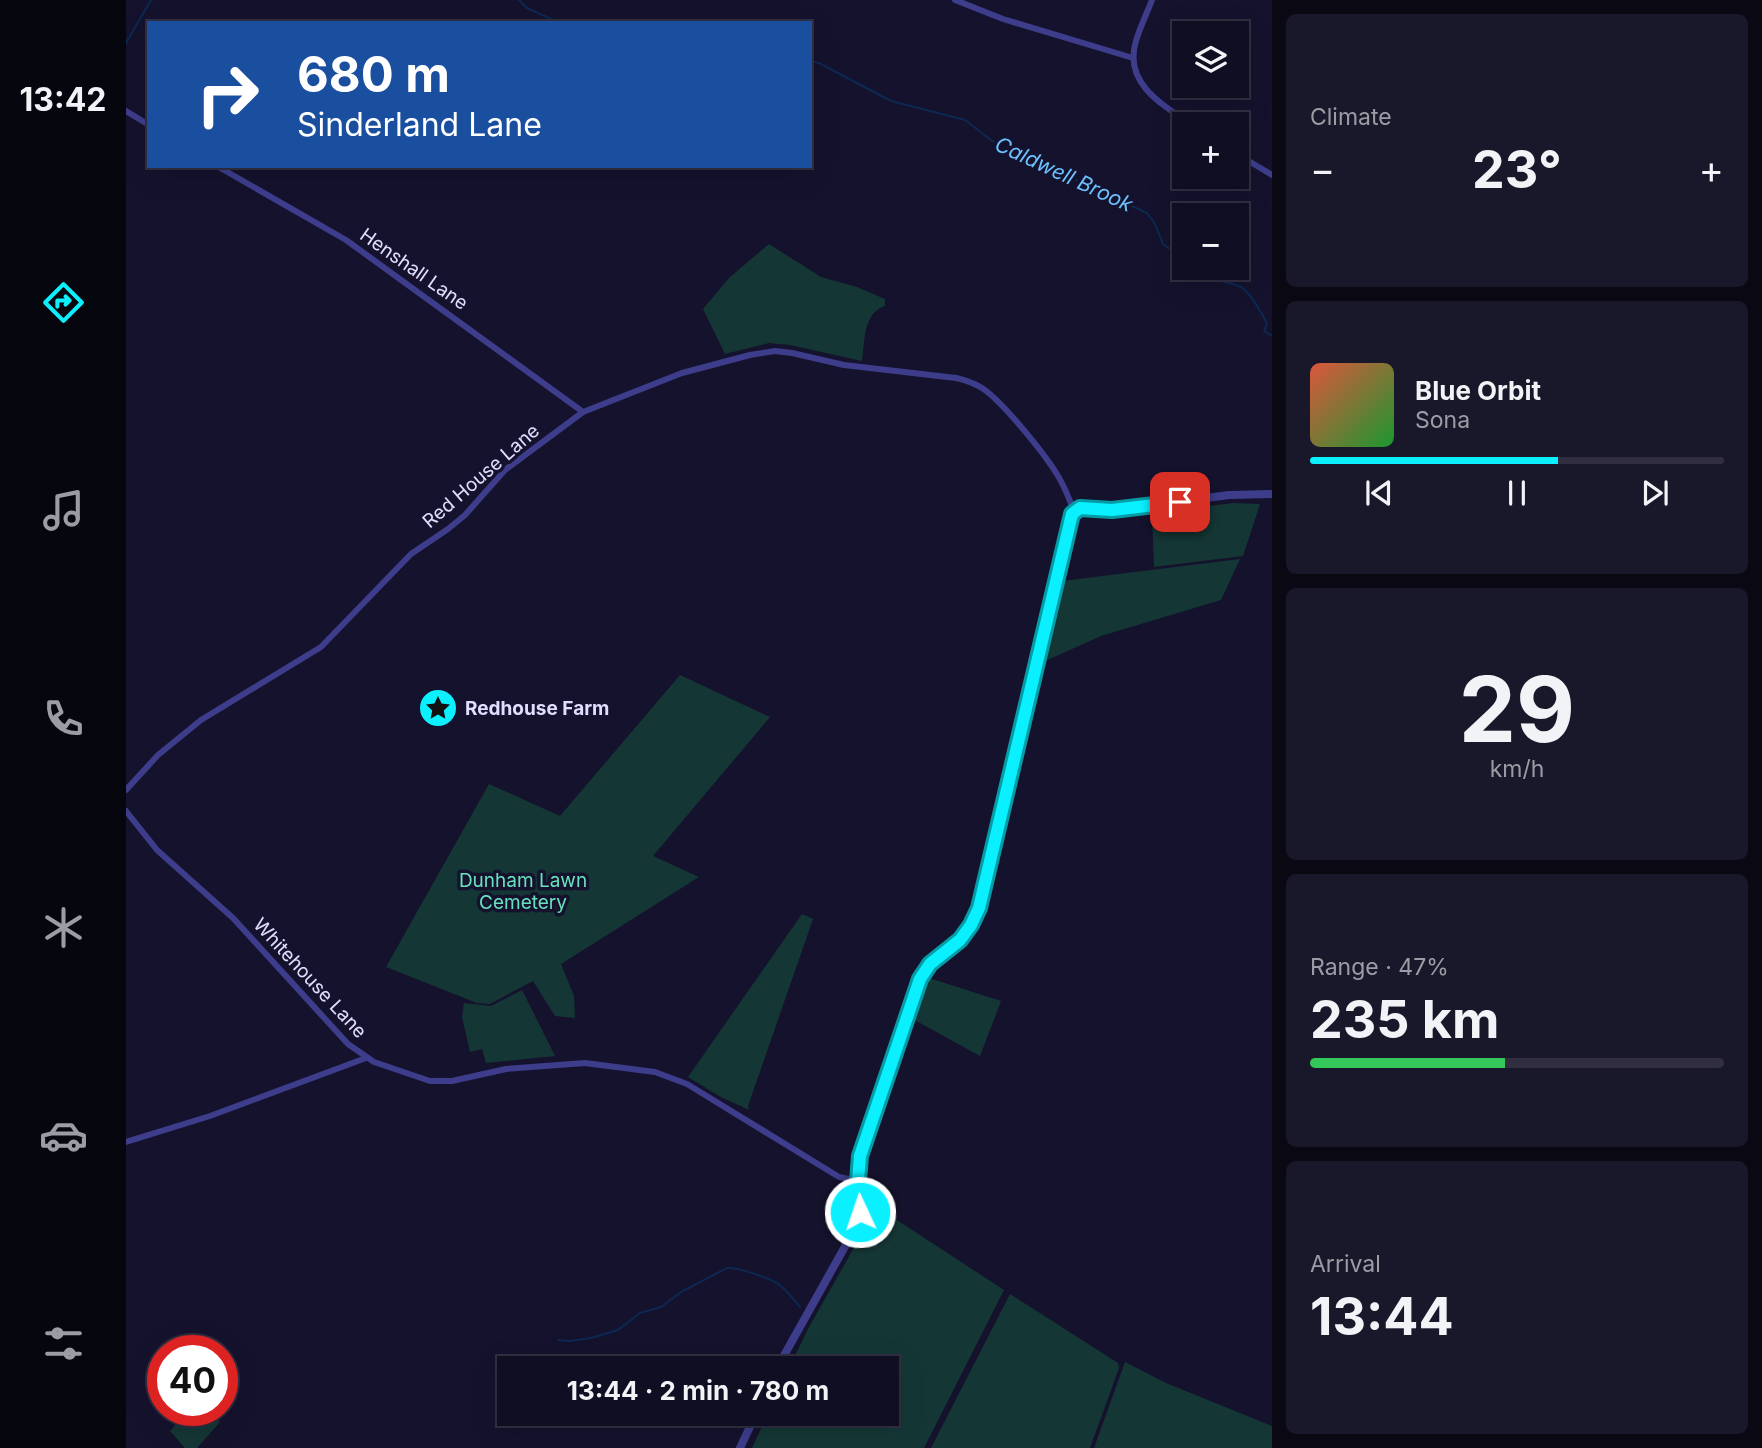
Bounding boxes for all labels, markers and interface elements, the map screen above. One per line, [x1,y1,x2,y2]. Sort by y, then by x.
map controls [1172,21,1249,280]
button: layers [1172,21,1249,98]
text: 680 m [297,45,450,104]
icon: right [182,49,273,140]
text: 13:42 [20,80,106,119]
text: Climate [1310,103,1392,131]
text: Sinderland Lane [297,105,542,144]
button: + [1172,112,1249,189]
water label: Caldwell Brook [991,131,1137,217]
text: 23° [1472,138,1562,201]
text: − [1310,146,1335,192]
text: + [1699,146,1724,192]
button: − [1172,203,1249,280]
street label: Henshall Lane [356,223,472,315]
icon: directions [39,278,88,327]
text: Blue Orbit [1415,375,1541,406]
text: Sona [1415,406,1470,434]
street label: Red House Lane [418,419,544,533]
pin [1150,472,1210,532]
icon: previous [1360,474,1398,512]
icon: pause [1498,474,1536,512]
icon: next [1636,474,1674,512]
icon: arrive [1161,483,1199,521]
icon: music [39,486,88,535]
text: 29 [1459,654,1575,764]
place icon: Redhouse Farm [417,687,459,729]
icon: phone [39,694,88,743]
place label: Redhouse Farm [465,697,609,720]
text: km/h [1490,755,1544,783]
park label: Dunham Lawn Cemetery [459,869,587,914]
icon: climate [39,903,88,952]
street label: Whitehouse Lane [248,913,372,1043]
text: Range · 47% [1310,953,1449,981]
text: 235 km [1310,988,1500,1051]
icon: car [39,1111,88,1160]
position arrow [823,1175,897,1249]
text: Arrival [1310,1250,1381,1278]
text: 13:44 [1310,1285,1454,1348]
icon: filters [39,1319,88,1368]
speed limit sign: 40 [147,1335,238,1426]
text: 13:44 · 2 min · 780 m [567,1375,829,1406]

